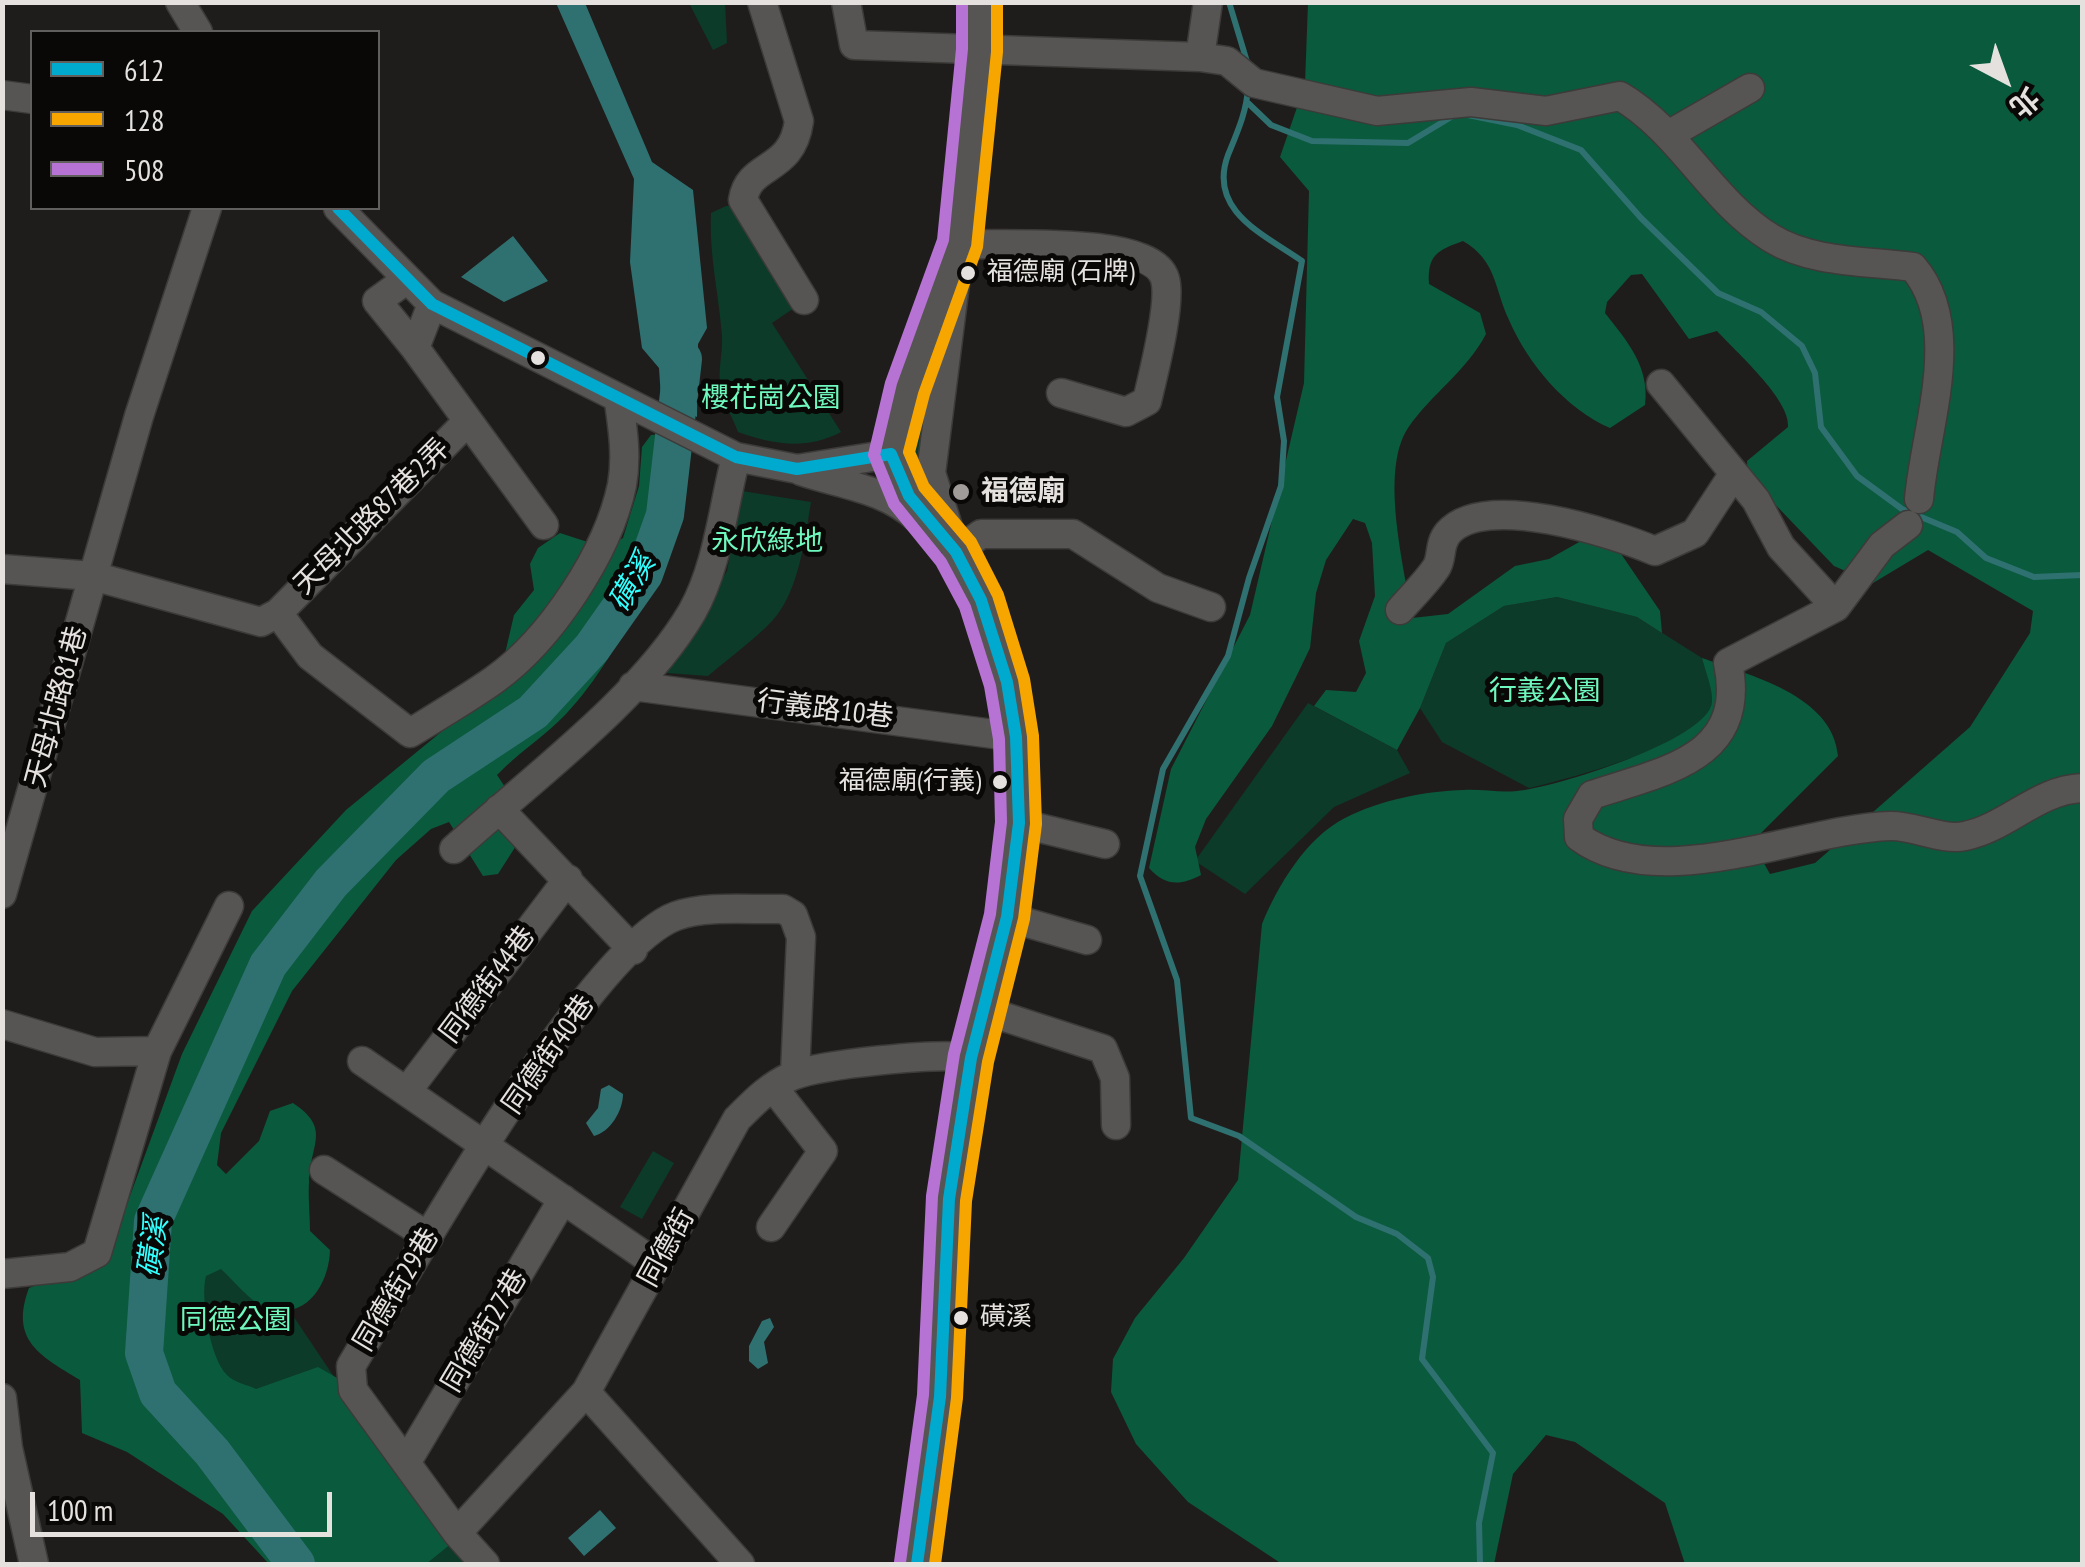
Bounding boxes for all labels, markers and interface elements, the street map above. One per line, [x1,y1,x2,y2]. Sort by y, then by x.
legend [30,30,380,210]
north arrow [1955,30,2055,130]
text: 612 [124,50,165,89]
text: 北 [2002,80,2048,126]
text: 128 [124,100,165,139]
text: 508 [124,150,165,189]
place label: 福德廟 (石牌) [987,257,1135,289]
marker: 福德廟 (石牌) [958,263,978,283]
unlabelled marker [528,348,548,368]
park label: 櫻花崗公園 [701,382,841,416]
street label: 天母北路87巷2弄 [287,432,457,602]
place label: 福德廟 [981,475,1065,509]
marker: 福德廟 [950,481,972,503]
park label: 永欣綠地 [711,525,823,559]
water label: 磺溪 [602,548,664,618]
street label: 天母北路81巷 [19,623,95,791]
park label: 行義公園 [1489,675,1601,709]
street label: 行義路10巷 [755,685,895,735]
place label: 福德廟(行義) [839,766,981,798]
marker: 福德廟(行義) [990,772,1010,792]
street label: 同德街44巷 [433,920,543,1050]
street label: 同德街40巷 [496,989,602,1121]
street label: 同德街 [632,1203,702,1293]
water label: 磺溪 [132,1215,176,1279]
street label: 同德街29巷 [347,1223,447,1357]
street label: 同德街27巷 [435,1264,535,1398]
place label: 磺溪 [980,1302,1032,1334]
park label: 同德公園 [180,1304,292,1338]
marker: 磺溪 [951,1308,971,1328]
scale bar [35,1472,338,1534]
text: 100 m [47,1490,113,1529]

